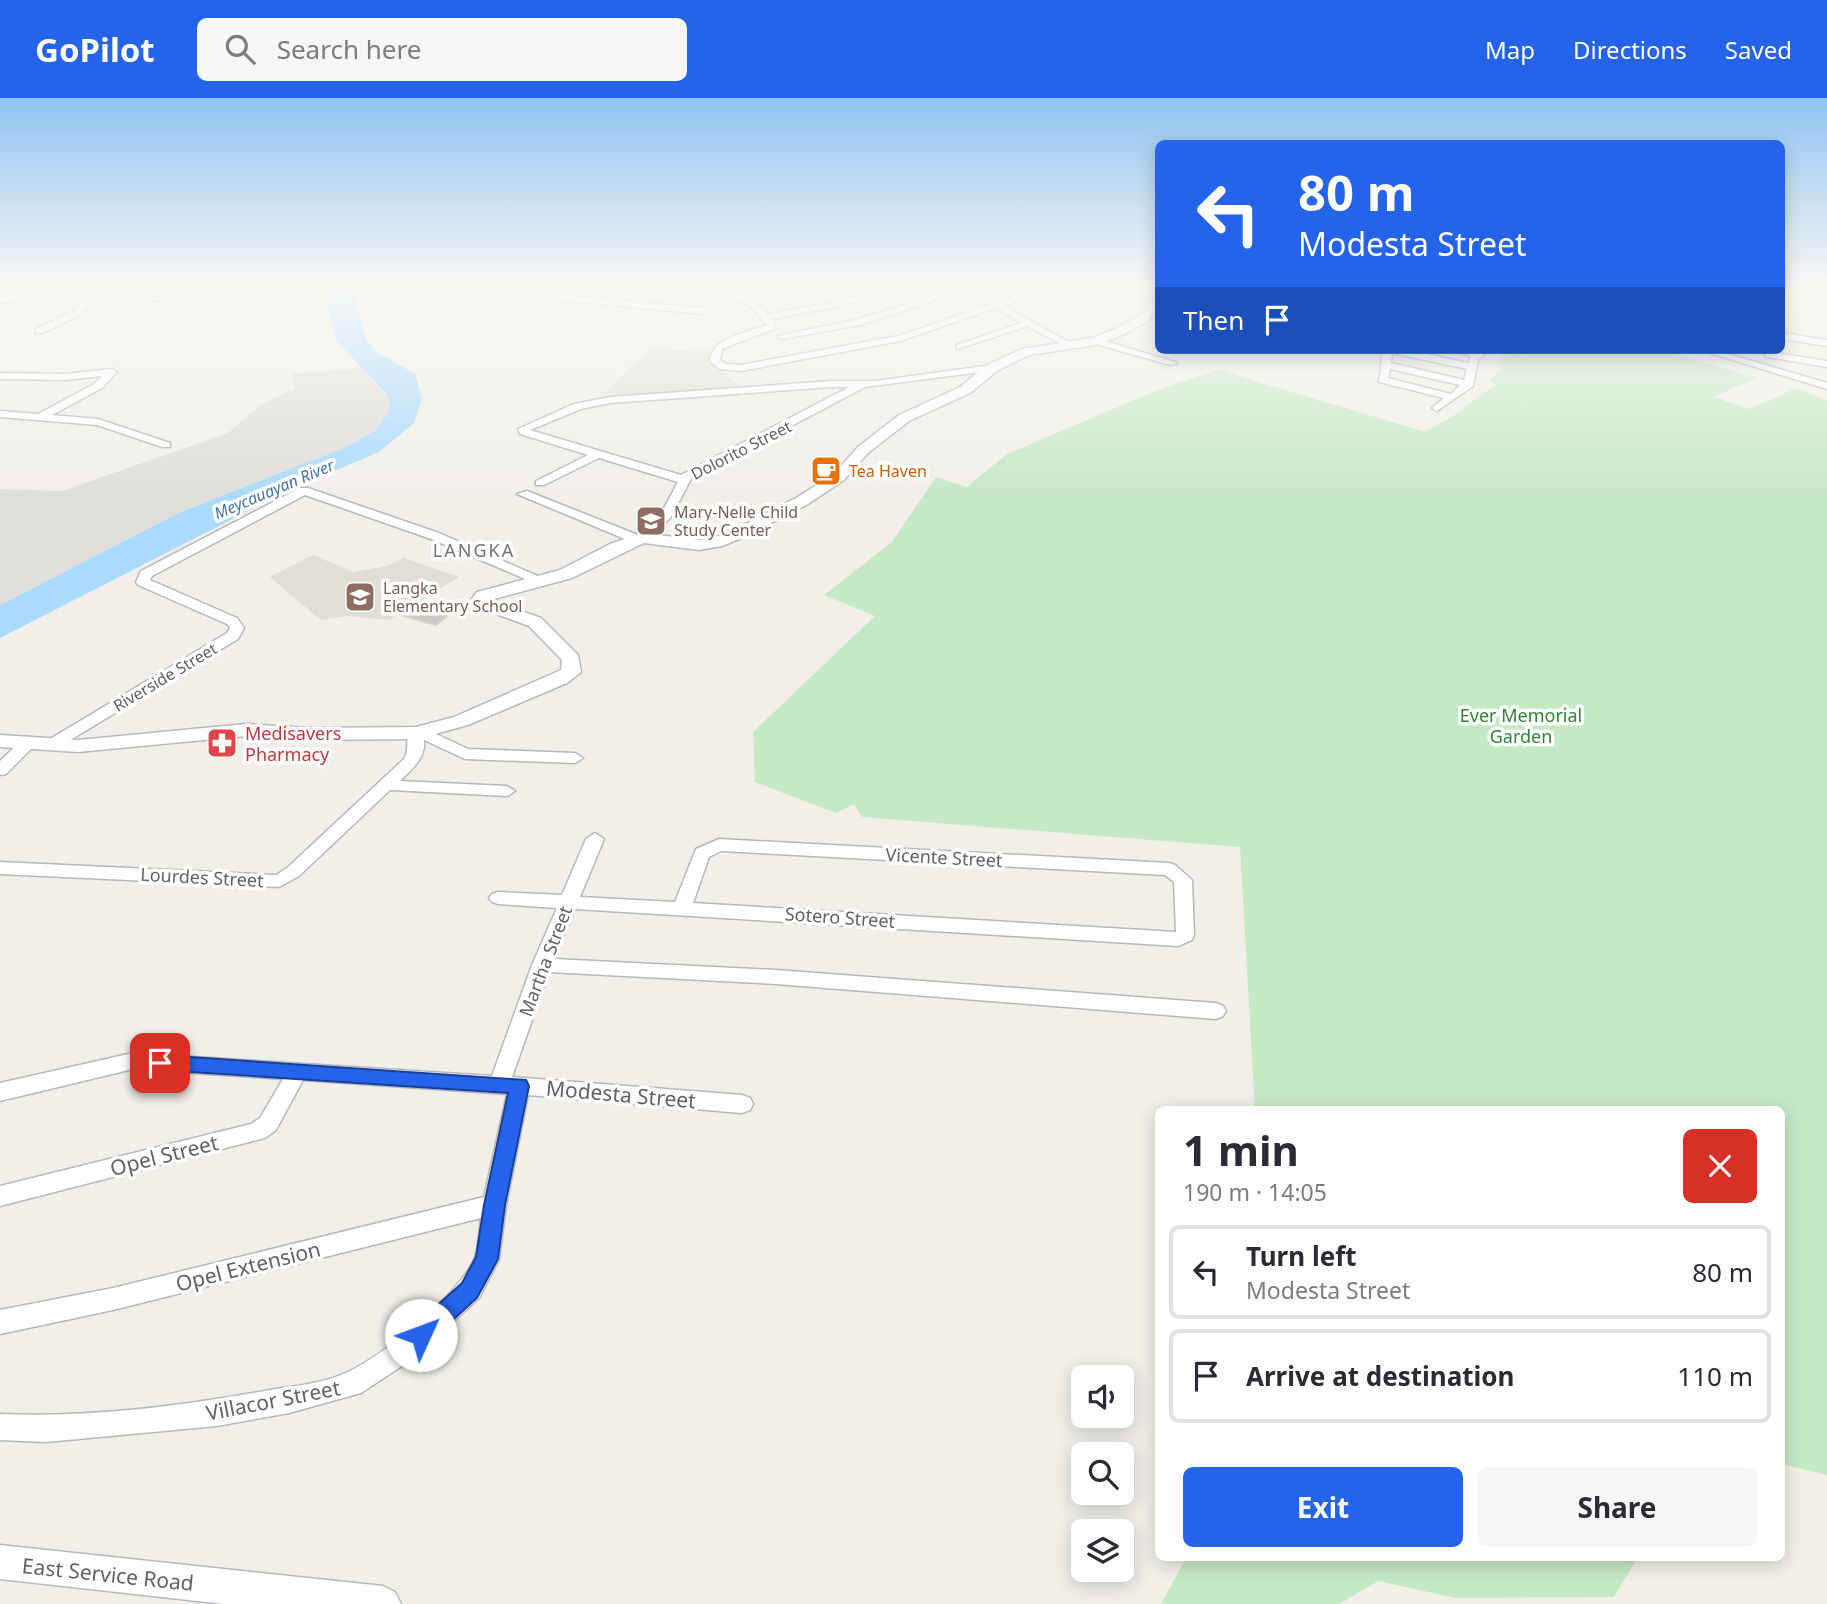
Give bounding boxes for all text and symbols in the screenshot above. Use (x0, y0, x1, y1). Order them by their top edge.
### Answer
search box (197, 18, 687, 81)
text: GoPilot (35, 27, 155, 72)
icon: search (221, 30, 259, 68)
text: Search here (277, 31, 421, 67)
text: Map (1485, 33, 1535, 66)
text: Directions (1573, 33, 1687, 66)
text: Saved (1725, 33, 1792, 66)
text: 80 m (1298, 159, 1415, 225)
icon: left (1183, 168, 1274, 259)
text: Modesta Street (1298, 222, 1527, 265)
icon: arrive (1258, 301, 1296, 339)
text: Then (1183, 302, 1244, 338)
street label: Dolorito Street (687, 415, 795, 485)
water label: Meycauayan River (211, 454, 338, 524)
cafe icon: Tea Haven (809, 454, 843, 488)
place label: Tea Haven (849, 460, 927, 482)
place label: Mary-Nelle Child Study Center (674, 501, 798, 541)
school or university icon: Mary-Nelle Child Study Center (634, 504, 668, 538)
district label: LANGKA (433, 538, 515, 562)
place label: Langka Elementary School (383, 577, 522, 617)
school or university icon: Langka Elementary School (343, 580, 377, 614)
street label: Riverside Street (109, 637, 221, 717)
park label: Ever Memorial Garden (1460, 703, 1582, 748)
place label: Medisavers Pharmacy (245, 721, 341, 766)
pharmacy icon: Medisavers Pharmacy (205, 726, 239, 760)
street label: Vicente Street (885, 842, 1004, 872)
street label: Lourdes Street (140, 862, 265, 892)
street label: Sotero Street (784, 901, 896, 933)
street label: Martha Street (513, 902, 577, 1020)
pin (130, 1033, 190, 1093)
icon: arrive (141, 1044, 179, 1082)
street label: Modesta Street (545, 1074, 697, 1115)
text: 1 min (1183, 1121, 1299, 1178)
street label: Opel Street (107, 1128, 221, 1182)
button: close (1683, 1129, 1757, 1203)
text: 190 m · 14:05 (1183, 1176, 1327, 1208)
street label: Opel Extension (173, 1234, 323, 1298)
text: Turn left (1246, 1238, 1357, 1274)
icon: left (1187, 1253, 1225, 1291)
text: 80 m (1692, 1254, 1753, 1290)
text: Modesta Street (1246, 1274, 1410, 1306)
position arrow (384, 1298, 458, 1372)
icon: arrive (1187, 1357, 1225, 1395)
text: Arrive at destination (1246, 1358, 1515, 1394)
text: 110 m (1677, 1358, 1753, 1394)
map controls (1071, 1365, 1134, 1582)
button: sound (1071, 1365, 1134, 1428)
street label: Villacor Street (203, 1373, 343, 1427)
button: search (1071, 1442, 1134, 1505)
button: Exit (1183, 1467, 1463, 1547)
button: Share (1477, 1467, 1757, 1547)
button: layers (1071, 1519, 1134, 1582)
street label: East Service Road (21, 1551, 195, 1597)

